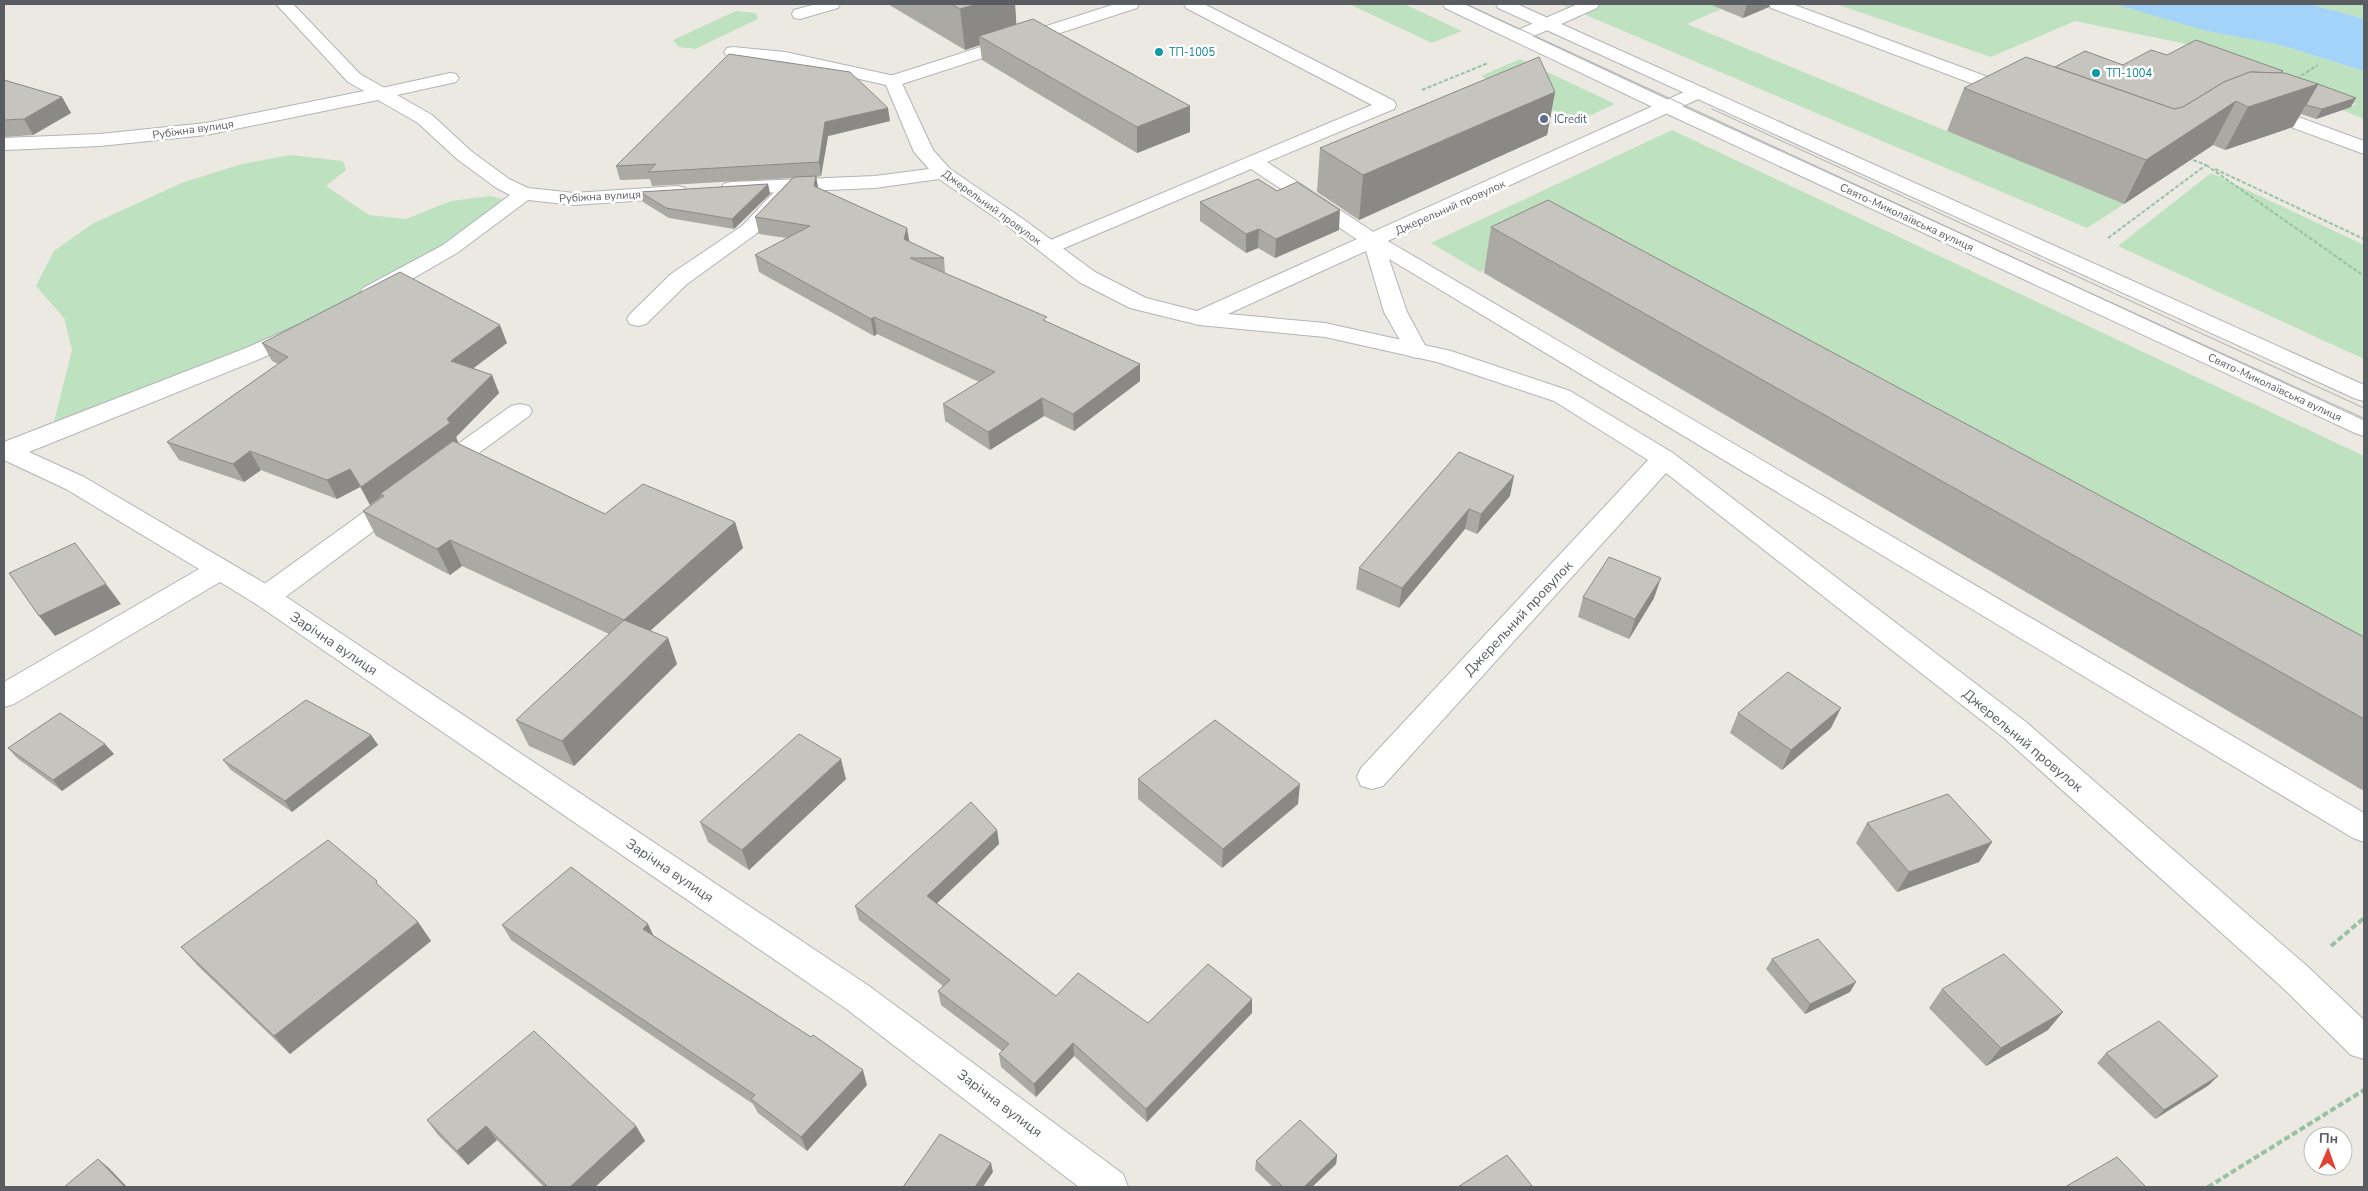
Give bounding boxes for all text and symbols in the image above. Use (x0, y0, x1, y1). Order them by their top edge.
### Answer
place label: ТП-1005 (1169, 45, 1215, 60)
marker: ТП-1005 (1153, 46, 1165, 58)
place label: ТП-1004 (2106, 66, 2152, 81)
marker: ТП-1004 (2090, 67, 2102, 79)
place label: ICredit (1554, 112, 1587, 127)
marker: ICredit (1538, 113, 1550, 125)
street label: Рубіжна вулиця (151, 116, 235, 143)
street label: Джерельний провулок (939, 166, 1044, 249)
street label: Джерельний провулок (1393, 176, 1508, 238)
street label: Свято-Миколаївська вулиця (1837, 180, 1976, 255)
street label: Рубіжна вулиця (559, 187, 642, 206)
street label: Свято-Миколаївська вулиця (2205, 350, 2344, 425)
street label: Джерельний провулок (1460, 556, 1577, 680)
street label: Зарічна вулиця (286, 607, 381, 680)
street label: Джерельний провулок (1959, 684, 2087, 797)
street label: Зарічна вулиця (622, 834, 717, 907)
street label: Зарічна вулиця (953, 1065, 1046, 1142)
north arrow (2303, 1126, 2353, 1176)
text: Пн (2318, 1129, 2338, 1148)

